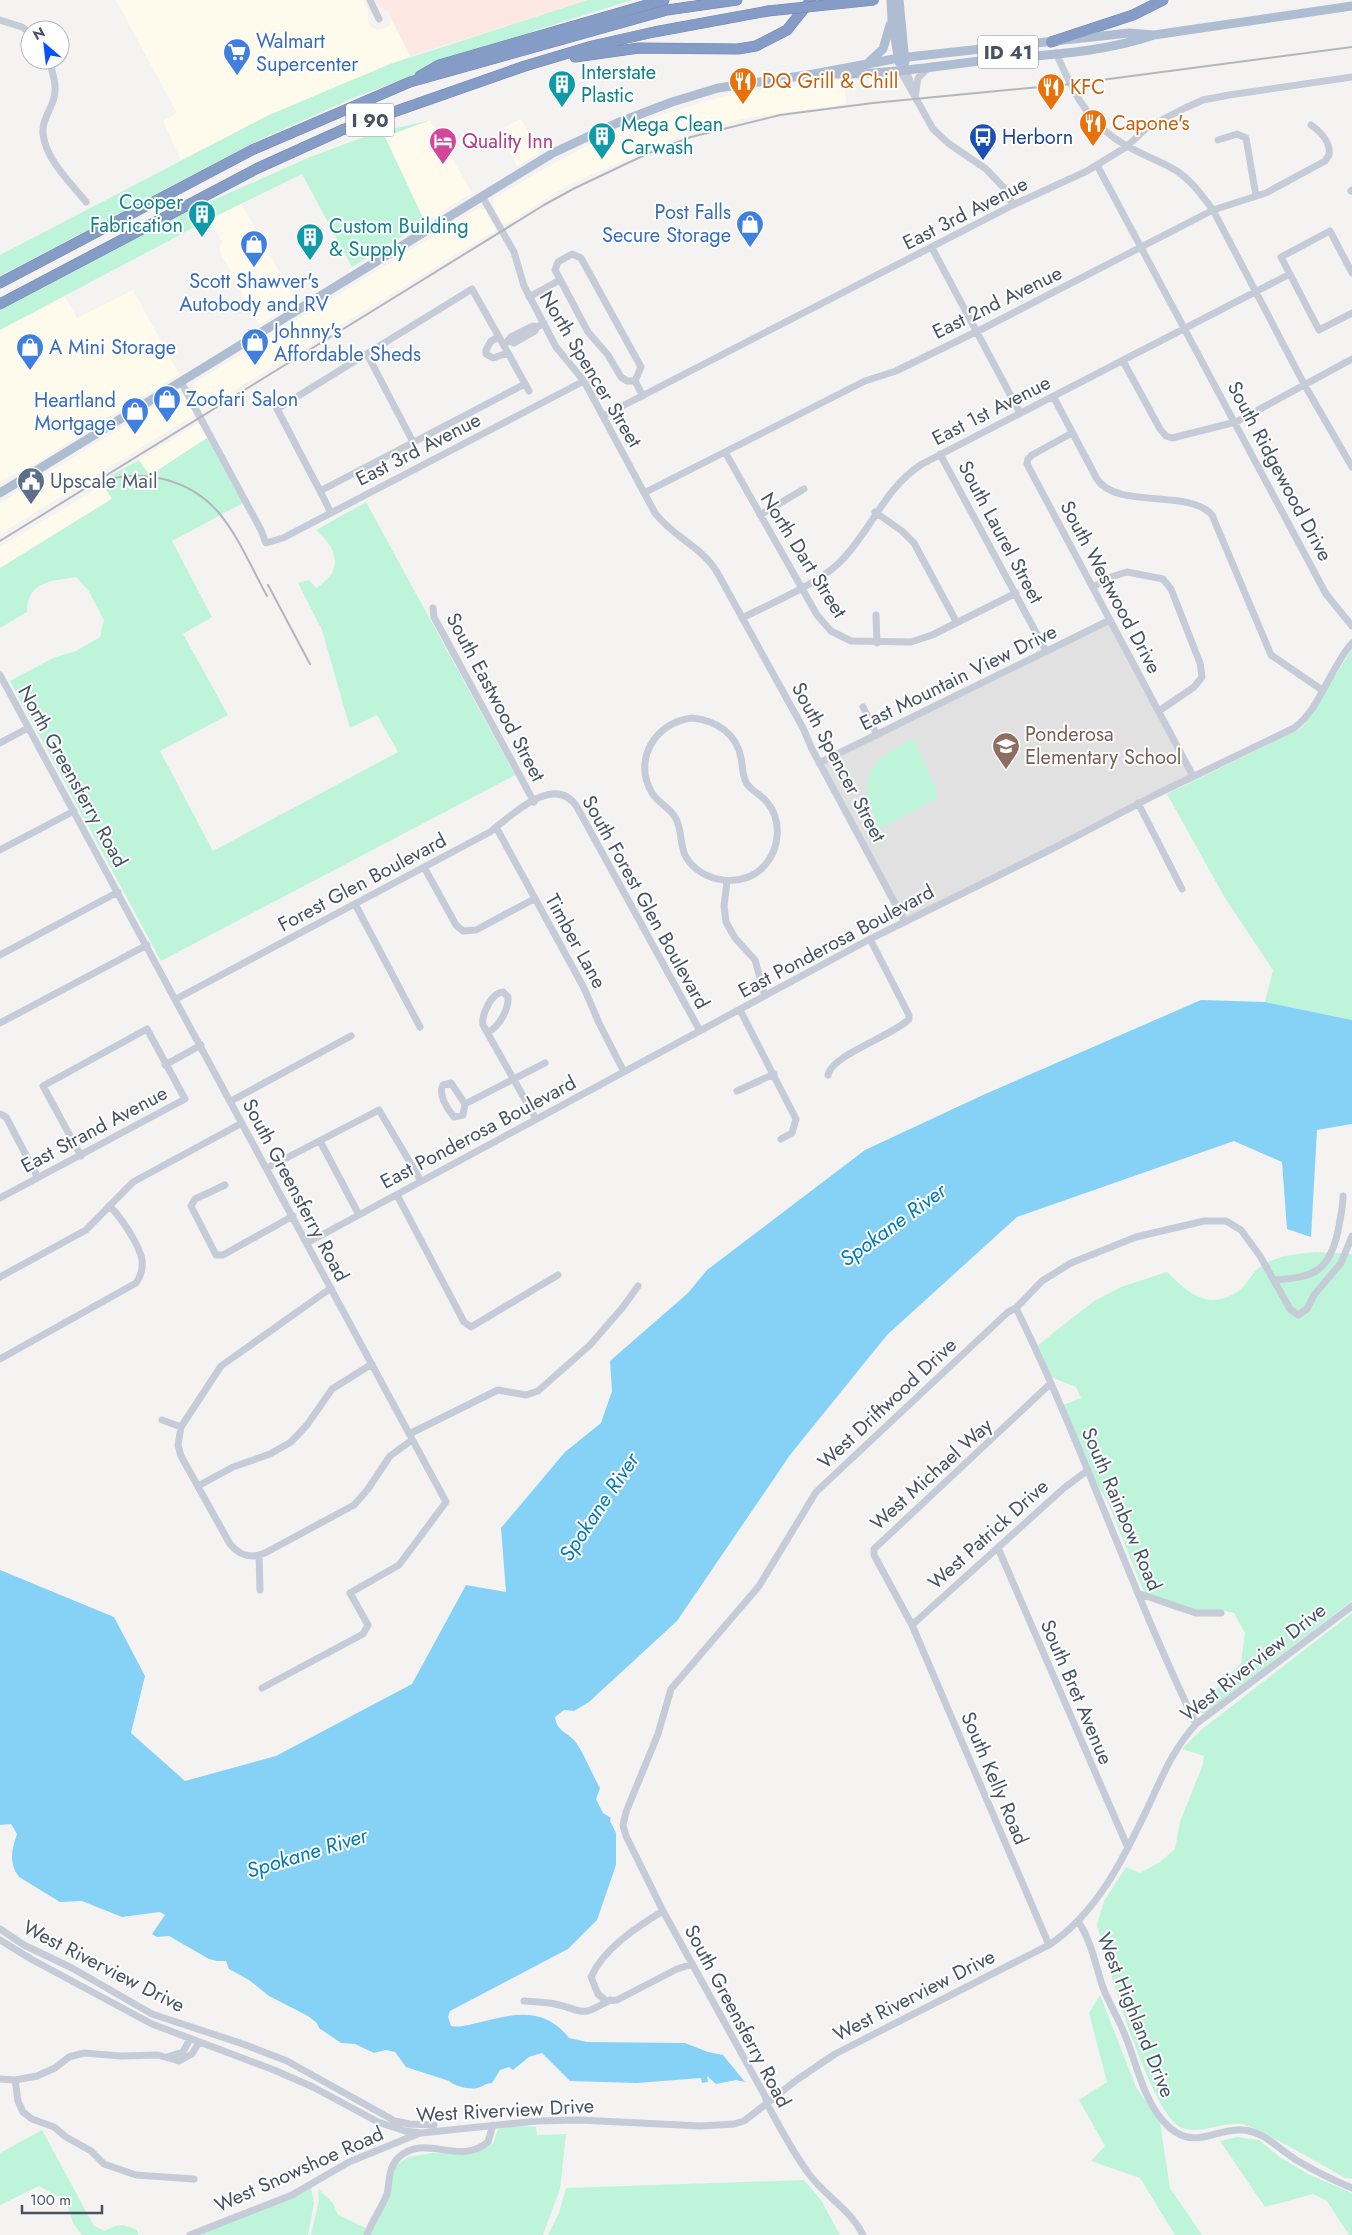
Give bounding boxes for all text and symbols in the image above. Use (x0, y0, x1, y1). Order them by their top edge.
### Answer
north arrow (20, 20, 70, 70)
text: N (29, 22, 49, 45)
place label: Walmart Supercenter (256, 27, 358, 79)
road number: ID 41 (978, 36, 1038, 68)
supermarket icon: Walmart Supercenter (222, 37, 252, 76)
place label: Interstate Plastic (581, 58, 656, 110)
restaurant icon: DQ Grill & Chill (728, 66, 758, 105)
place label: DQ Grill & Chill (762, 67, 898, 96)
building icon: Interstate Plastic (547, 69, 577, 108)
restaurant icon: KFC (1036, 72, 1066, 111)
place label: KFC (1070, 73, 1105, 102)
road number: I 90 (346, 104, 394, 136)
restaurant icon: Capone's (1078, 108, 1108, 147)
place label: Capone's (1112, 109, 1190, 138)
place label: Mega Clean Carwash (621, 110, 723, 162)
building icon: Mega Clean Carwash (587, 121, 617, 160)
bus stop icon: Herborn (968, 122, 998, 161)
place label: Herborn (1002, 123, 1073, 152)
hotel icon: Quality Inn (428, 126, 458, 165)
place label: Quality Inn (462, 127, 553, 156)
street label: East 3rd Avenue (898, 169, 1033, 257)
place label: Cooper Fabrication (90, 188, 183, 240)
place label: Post Falls Secure Storage (602, 198, 731, 250)
building icon: Cooper Fabrication (187, 199, 217, 238)
shop icon: Post Falls Secure Storage (735, 209, 765, 248)
place label: Custom Building & Supply (329, 212, 469, 264)
building icon: Custom Building & Supply (295, 222, 325, 261)
shop icon: Scott Shawver's Autobody and RV (239, 229, 269, 268)
street label: East 2nd Avenue (927, 258, 1067, 346)
place label: Scott Shawver's Autobody and RV (179, 267, 330, 319)
street label: North Spencer Street (532, 285, 649, 453)
place label: Johnny's Affordable Sheds (271, 317, 421, 369)
shop icon: Johnny's Affordable Sheds (240, 327, 270, 366)
shop icon: A Mini Storage (15, 332, 45, 371)
place label: A Mini Storage (49, 333, 176, 362)
street label: East 1st Avenue (927, 368, 1056, 453)
street label: South Ridgewood Drive (1220, 376, 1339, 566)
shop icon: Zoofari Salon (152, 384, 182, 423)
place label: Zoofari Salon (186, 385, 298, 414)
place label: Heartland Mortgage (34, 386, 116, 438)
shop icon: Heartland Mortgage (120, 396, 150, 435)
street label: East 3rd Avenue (351, 405, 486, 493)
street label: South Laurel Street (951, 456, 1051, 609)
public building icon: Upscale Mail (16, 466, 46, 505)
place label: Upscale Mail (50, 467, 158, 496)
street label: North Dart Street (753, 487, 854, 624)
street label: South Westwood Drive (1053, 496, 1168, 679)
street label: South Eastwood Street (439, 608, 552, 787)
street label: East Mountain View Drive (855, 617, 1062, 738)
street label: South Spencer Street (784, 677, 893, 847)
street label: North Greensferry Road (10, 680, 135, 873)
place label: Ponderosa Elementary School (1025, 720, 1181, 772)
school or university icon: Ponderosa Elementary School (991, 731, 1021, 770)
street label: South Forest Glen Boulevard (575, 790, 717, 1014)
street label: Forest Glen Boulevard (273, 826, 452, 939)
street label: East Ponderosa Boulevard (733, 877, 939, 1005)
street label: Timber Lane (538, 889, 613, 994)
street label: East Ponderosa Boulevard (375, 1068, 581, 1196)
street label: East Strand Avenue (16, 1079, 173, 1180)
street label: South Greensferry Road (235, 1094, 356, 1287)
water label: Spokane River (834, 1176, 953, 1274)
street label: West Driftwood Drive (811, 1331, 963, 1476)
street label: West Michael Way (864, 1411, 999, 1537)
street label: South Rainbow Road (1074, 1423, 1169, 1595)
water label: Spokane River (552, 1446, 647, 1567)
street label: West Patrick Drive (922, 1472, 1055, 1596)
street label: West Riverview Drive (1174, 1596, 1332, 1729)
street label: South Bret Avenue (1033, 1615, 1120, 1769)
street label: South Kelly Road (953, 1707, 1036, 1849)
water label: Spokane River (243, 1820, 372, 1886)
street label: West Riverview Drive (18, 1913, 190, 2020)
street label: South Greensferry Road (677, 1920, 798, 2113)
street label: West Highland Drive (1089, 1928, 1182, 2102)
street label: West Riverview Drive (828, 1942, 1000, 2049)
street label: West Riverview Drive (415, 2091, 595, 2130)
street label: West Snowshoe Road (210, 2119, 388, 2220)
scale bar (22, 2182, 102, 2214)
text: 100 m (30, 2189, 71, 2211)

